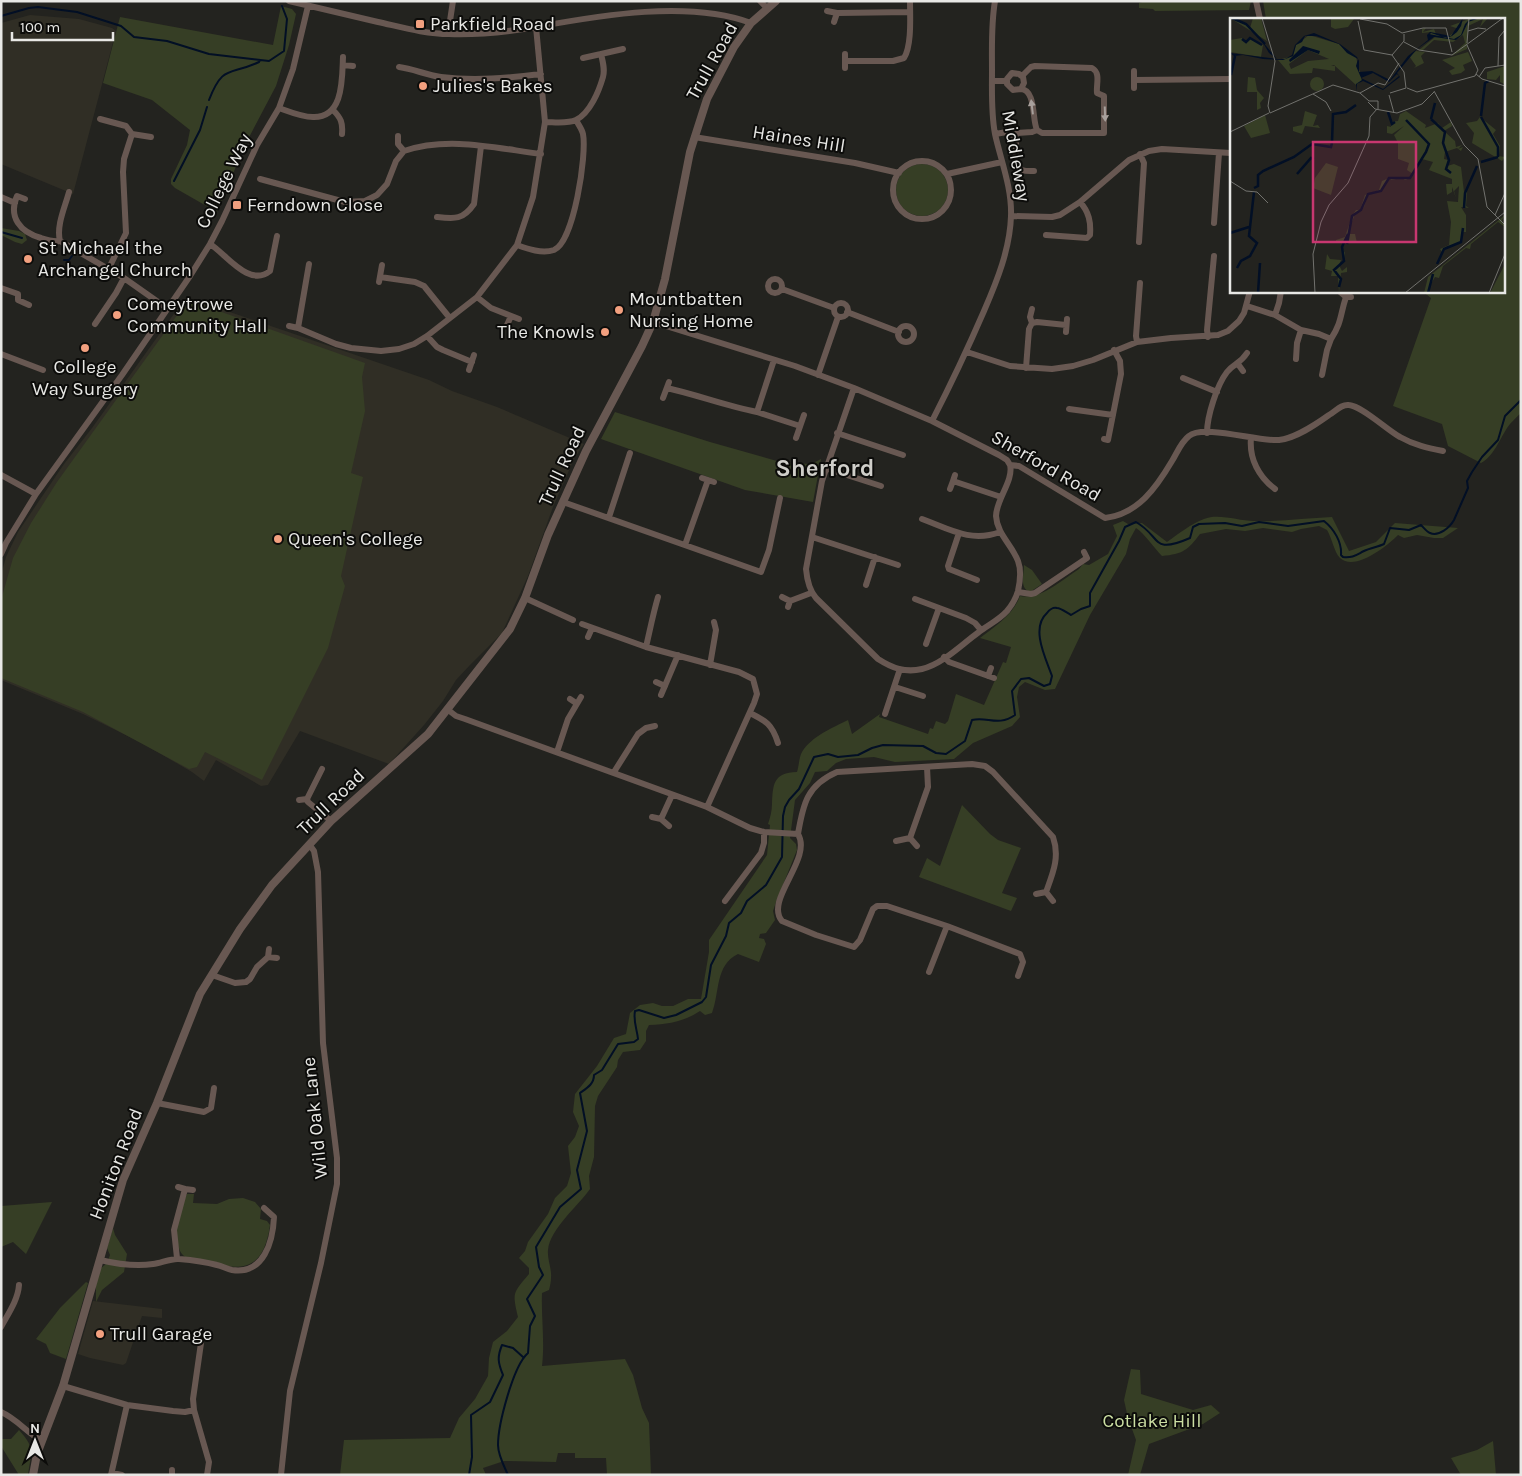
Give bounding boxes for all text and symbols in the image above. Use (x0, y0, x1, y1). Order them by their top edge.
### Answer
scale bar (12, 10, 114, 42)
place label: Parkfield Road (430, 13, 555, 35)
text: 100 m (20, 18, 60, 36)
marker: Parkfield Road (414, 18, 426, 30)
street label: Trull Road (682, 18, 742, 104)
inset map (1230, 18, 1504, 292)
place label: Julies's Bakes (433, 75, 553, 97)
marker: Julies's Bakes (417, 80, 429, 92)
one-way arrow (1028, 99, 1036, 115)
one-way arrow (1101, 106, 1109, 122)
street label: Middleway (997, 109, 1035, 204)
street label: Haines Hill (751, 121, 847, 157)
street label: College Way (192, 130, 257, 232)
place label: Ferndown Close (247, 194, 383, 216)
marker: Ferndown Close (231, 199, 243, 211)
place label: St Michael the Archangel Church (38, 237, 192, 281)
marker: St Michael the Archangel Church (22, 253, 34, 265)
place label: Mountbatten Nursing Home (629, 288, 753, 332)
place label: Comeytrowe Community Hall (127, 293, 268, 337)
marker: Mountbatten Nursing Home (613, 304, 625, 316)
marker: Comeytrowe Community Hall (111, 309, 123, 321)
place label: The Knowls (497, 321, 595, 343)
marker: The Knowls (599, 326, 611, 338)
marker: College Way Surgery (79, 342, 91, 354)
place label: College Way Surgery (32, 356, 138, 400)
street label: Trull Road (534, 423, 590, 509)
street label: Sherford Road (987, 426, 1105, 506)
district label: Sherford (776, 454, 874, 482)
place label: Queen's College (288, 528, 423, 550)
marker: Queen's College (272, 533, 284, 545)
street label: Trull Road (293, 764, 369, 840)
street label: Wild Oak Lane (298, 1056, 332, 1180)
street label: Honiton Road (85, 1105, 147, 1223)
place label: Trull Garage (110, 1323, 212, 1345)
marker: Trull Garage (94, 1328, 106, 1340)
park label: Cotlake Hill (1103, 1410, 1201, 1432)
north arrow (10, 1416, 60, 1466)
text: N (30, 1420, 40, 1437)

